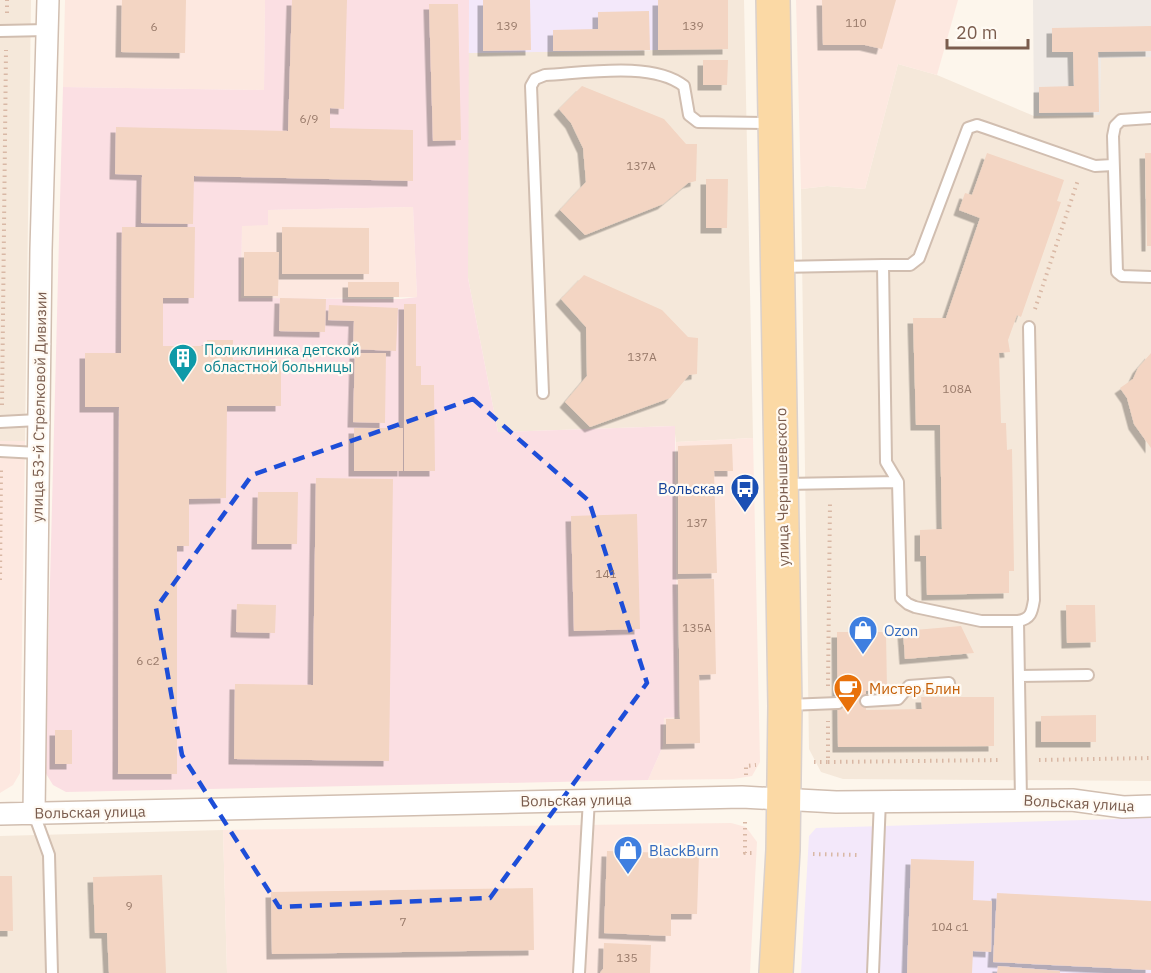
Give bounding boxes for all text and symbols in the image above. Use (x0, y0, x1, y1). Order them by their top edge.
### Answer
scale bar (947, 12, 1028, 50)
house number: 110 (845, 15, 867, 30)
house number: 139 (496, 18, 518, 33)
house number: 139 (682, 18, 704, 33)
house number: 6 (150, 19, 158, 34)
text: 20 m (956, 21, 998, 44)
house number: 6/9 (300, 111, 319, 126)
house number: 137А (626, 158, 656, 173)
street label: улица 53-й Стрелковой Дивизии (27, 291, 51, 523)
place label: Поликлиника детской областной больницы (204, 340, 360, 376)
building icon: Поликлиника детской областной больницы (167, 342, 199, 384)
house number: 137А (627, 349, 657, 364)
house number: 108А (942, 381, 972, 396)
street label: улица Чернышевского (771, 408, 793, 566)
bus stop icon: Вольская (729, 472, 761, 514)
place label: Вольская (658, 479, 724, 498)
house number: 137 (686, 515, 708, 530)
house number: 141 (595, 566, 617, 581)
shop icon: Ozon (847, 614, 879, 656)
house number: 135А (682, 620, 712, 635)
place label: Ozon (884, 621, 918, 640)
house number: 6 с2 (136, 653, 160, 668)
cafe icon: Мистер Блин (832, 672, 864, 714)
place label: Мистер Блин (869, 679, 961, 698)
street label: Вольская улица (520, 790, 632, 810)
street label: Вольская улица (1023, 791, 1135, 815)
street label: Вольская улица (34, 802, 146, 822)
shop icon: BlackBurn (612, 834, 644, 876)
place label: BlackBurn (649, 841, 719, 860)
house number: 9 (125, 898, 133, 913)
house number: 7 (399, 914, 407, 929)
house number: 104 с1 (931, 919, 969, 934)
house number: 135 (616, 950, 638, 965)

